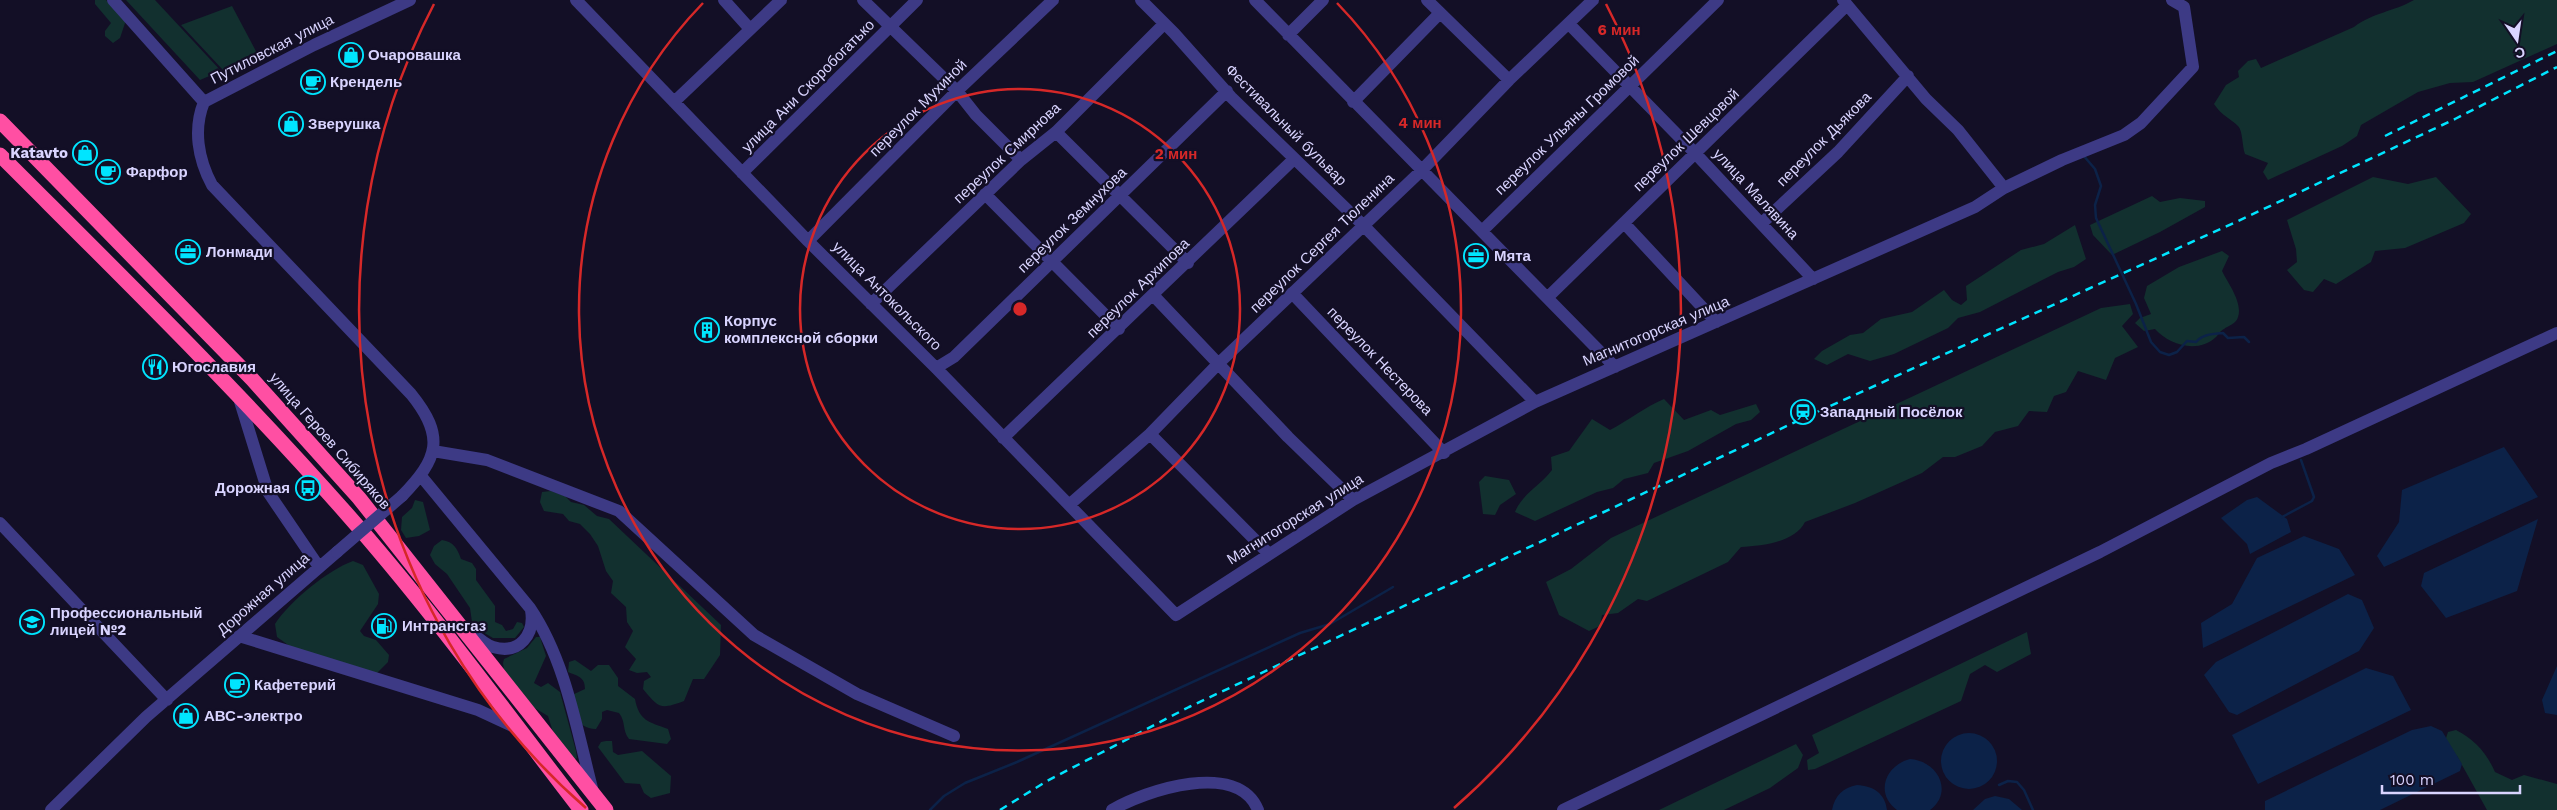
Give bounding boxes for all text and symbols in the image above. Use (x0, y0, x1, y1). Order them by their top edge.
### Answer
street label: Путиловская улица (207, 10, 337, 88)
north arrow (2492, 15, 2542, 65)
street label: улица Ани Скоробогатько (738, 16, 878, 156)
text: 6 мин (1598, 21, 1640, 39)
shop icon: Очаровашка (338, 42, 364, 68)
text: С (2513, 44, 2527, 62)
place label: Очаровашка (368, 46, 461, 64)
street label: переулок Ульяны Громовой (1491, 51, 1643, 199)
street label: переулок Мухиной (866, 56, 970, 160)
street label: Фестивальный бульвар (1222, 61, 1350, 189)
cafe icon: Крендель (300, 69, 326, 95)
place label: Крендель (330, 73, 402, 91)
street label: переулок Шевцовой (1629, 85, 1743, 195)
street label: переулок Дьякова (1773, 87, 1876, 190)
street label: переулок Смирнова (950, 98, 1065, 207)
shop icon: Зверушка (278, 111, 304, 137)
text: 4 мин (1398, 114, 1442, 132)
place label: Зверушка (308, 115, 381, 133)
shop icon: Katavto (72, 140, 98, 166)
place label: Katavto (10, 144, 68, 162)
text: 2 мин (1155, 145, 1197, 163)
street label: улица Малявина (1709, 145, 1803, 243)
cafe icon: Фарфор (95, 159, 121, 185)
place label: Фарфор (126, 163, 188, 181)
street label: переулок Земнухова (1014, 163, 1131, 277)
street label: переулок Сергея Тюленина (1246, 169, 1398, 317)
street label: переулок Архипова (1083, 234, 1194, 342)
street label: улица Антокольского (829, 238, 945, 354)
office icon: Лонмади (175, 239, 201, 265)
place label: Лонмади (206, 243, 273, 261)
office icon: Мята (1463, 243, 1489, 269)
place label: Мята (1494, 247, 1532, 265)
street label: Магнитогорская улица (1580, 292, 1732, 370)
centre of rings (1011, 300, 1029, 318)
street label: переулок Нестерова (1324, 303, 1437, 419)
place label: Корпус комплексной сборки (724, 312, 878, 347)
building icon: Корпус комплексной сборки (694, 317, 720, 343)
restaurant icon: Югославия (142, 354, 168, 380)
place label: Югославия (172, 358, 256, 376)
street label: улица Героев Сибиряков (266, 369, 394, 513)
station icon: Западный Посёлок (1790, 399, 1816, 425)
place label: Западный Посёлок (1820, 403, 1963, 421)
street label: Магнитогорская улица (1224, 469, 1367, 568)
bus stop icon: Дорожная (295, 475, 321, 501)
place label: Дорожная (215, 479, 290, 497)
street label: Дорожная улица (213, 549, 313, 639)
place label: Профессиональный лицей №2 (50, 604, 203, 639)
school or university icon: Профессиональный лицей №2 (19, 609, 45, 635)
fuel station icon: Интрансгаз (371, 613, 397, 639)
place label: Интрансгаз (402, 617, 486, 635)
cafe icon: Кафетерий (224, 672, 250, 698)
place label: Кафетерий (254, 676, 336, 694)
shop icon: АВС-электро (173, 703, 199, 729)
place label: АВС-электро (204, 707, 303, 725)
scale bar (2382, 762, 2520, 794)
text: 100 m (2390, 771, 2434, 789)

